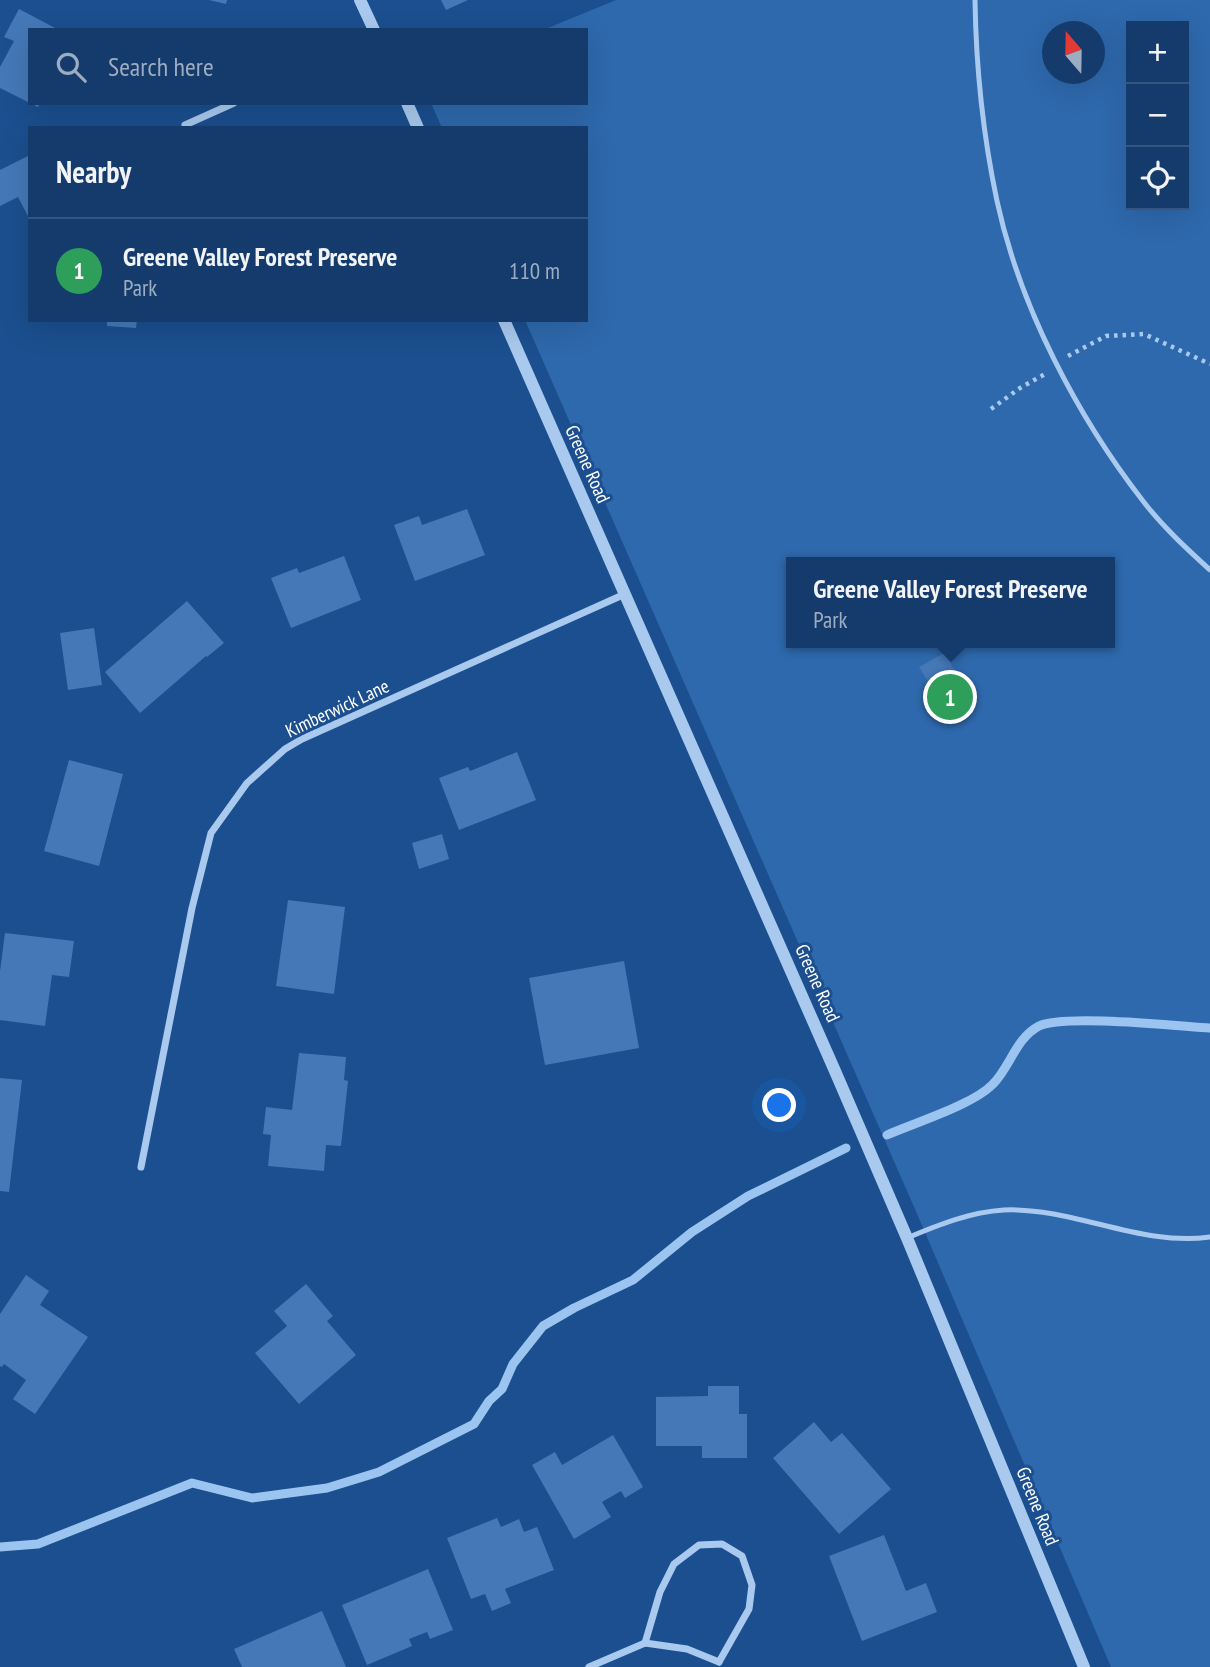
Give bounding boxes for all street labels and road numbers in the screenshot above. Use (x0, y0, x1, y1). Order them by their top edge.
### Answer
street label: Greene Road (560, 421, 616, 507)
street label: Kimberwick Lane (281, 673, 393, 742)
street label: Greene Road (790, 940, 846, 1026)
street label: Greene Road (1011, 1463, 1065, 1549)

